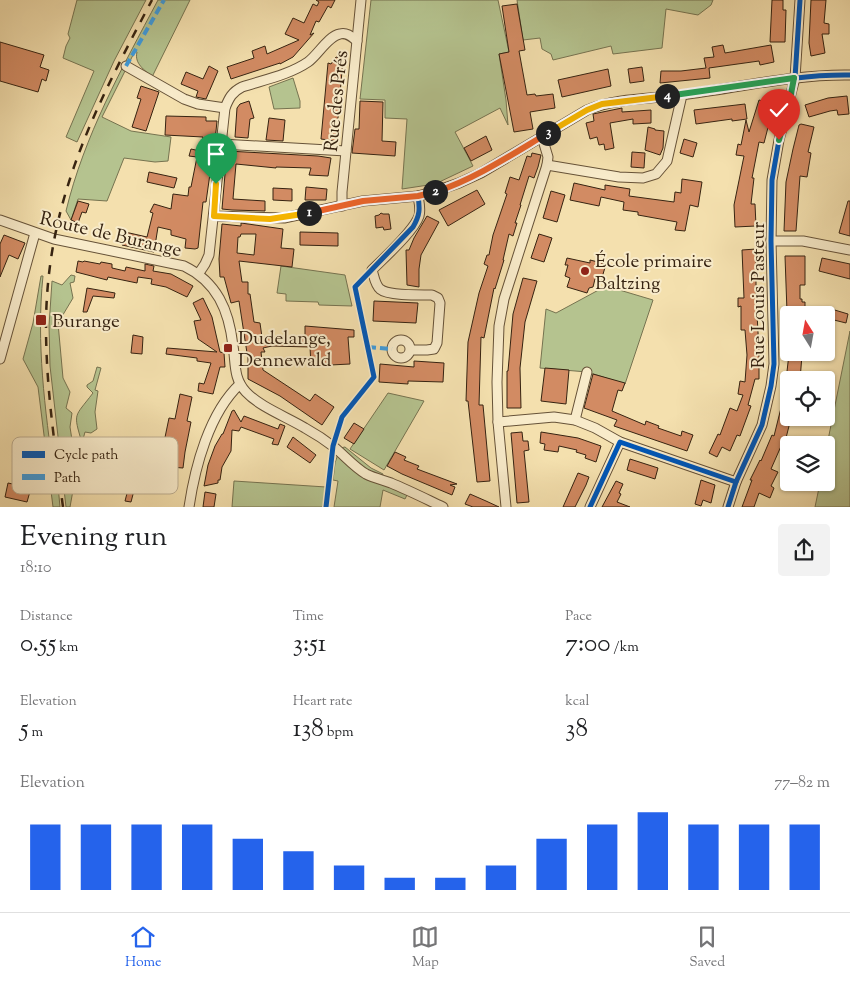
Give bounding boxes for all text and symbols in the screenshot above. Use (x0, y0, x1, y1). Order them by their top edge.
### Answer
street label: Rue des Prés (319, 49, 356, 153)
pin: 4 (654, 84, 680, 108)
text: 4 (664, 86, 671, 106)
pin (758, 89, 800, 140)
icon: check (765, 96, 793, 124)
pin: 3 (536, 120, 560, 146)
text: 3 (546, 123, 551, 143)
pin (195, 133, 237, 184)
icon: arrive (202, 140, 230, 168)
pin: 2 (422, 180, 448, 204)
text: 2 (432, 182, 439, 202)
pin: 1 (296, 200, 322, 226)
text: 1 (307, 203, 312, 223)
street label: Route de Burange (37, 206, 184, 265)
street label: Rue Louis Pasteur (746, 222, 773, 368)
place label: École primaire Baltzing (595, 249, 712, 298)
marker: École primaire Baltzing (579, 265, 591, 277)
north arrow (780, 306, 835, 361)
map controls (780, 306, 835, 491)
place label: Burange (52, 309, 120, 336)
marker: Burange (34, 313, 48, 327)
place label: Dudelange, Dennewald (238, 326, 332, 375)
marker: Dudelange, Dennewald (222, 342, 234, 354)
button: locate (780, 371, 835, 426)
button: layers (780, 436, 835, 491)
legend (12, 437, 178, 494)
text: Cycle path (54, 446, 118, 466)
text: Path (54, 469, 81, 489)
text: Evening run (20, 518, 167, 558)
button: share (778, 524, 830, 576)
text: 18:10 (20, 557, 51, 580)
text: Distance (20, 607, 73, 627)
text: Time (293, 607, 324, 627)
text: Pace (565, 607, 592, 627)
text: 0.55 (20, 627, 56, 663)
text: 3:51 (293, 627, 326, 663)
text: 7:00 (565, 627, 611, 663)
text: km (56, 638, 78, 658)
text: /km (611, 638, 639, 658)
text: Elevation (20, 692, 77, 712)
text: Heart rate (293, 692, 352, 712)
text: kcal (565, 692, 589, 712)
text: 5 (20, 712, 29, 748)
text: 138 (293, 712, 324, 748)
text: 38 (565, 712, 588, 748)
text: m (29, 723, 43, 743)
text: bpm (324, 723, 354, 743)
text: Elevation (20, 772, 85, 795)
text: 77–82 m (774, 772, 830, 795)
tab: Home (125, 923, 162, 973)
tab: Map (411, 923, 439, 973)
tab: Saved (689, 923, 725, 973)

